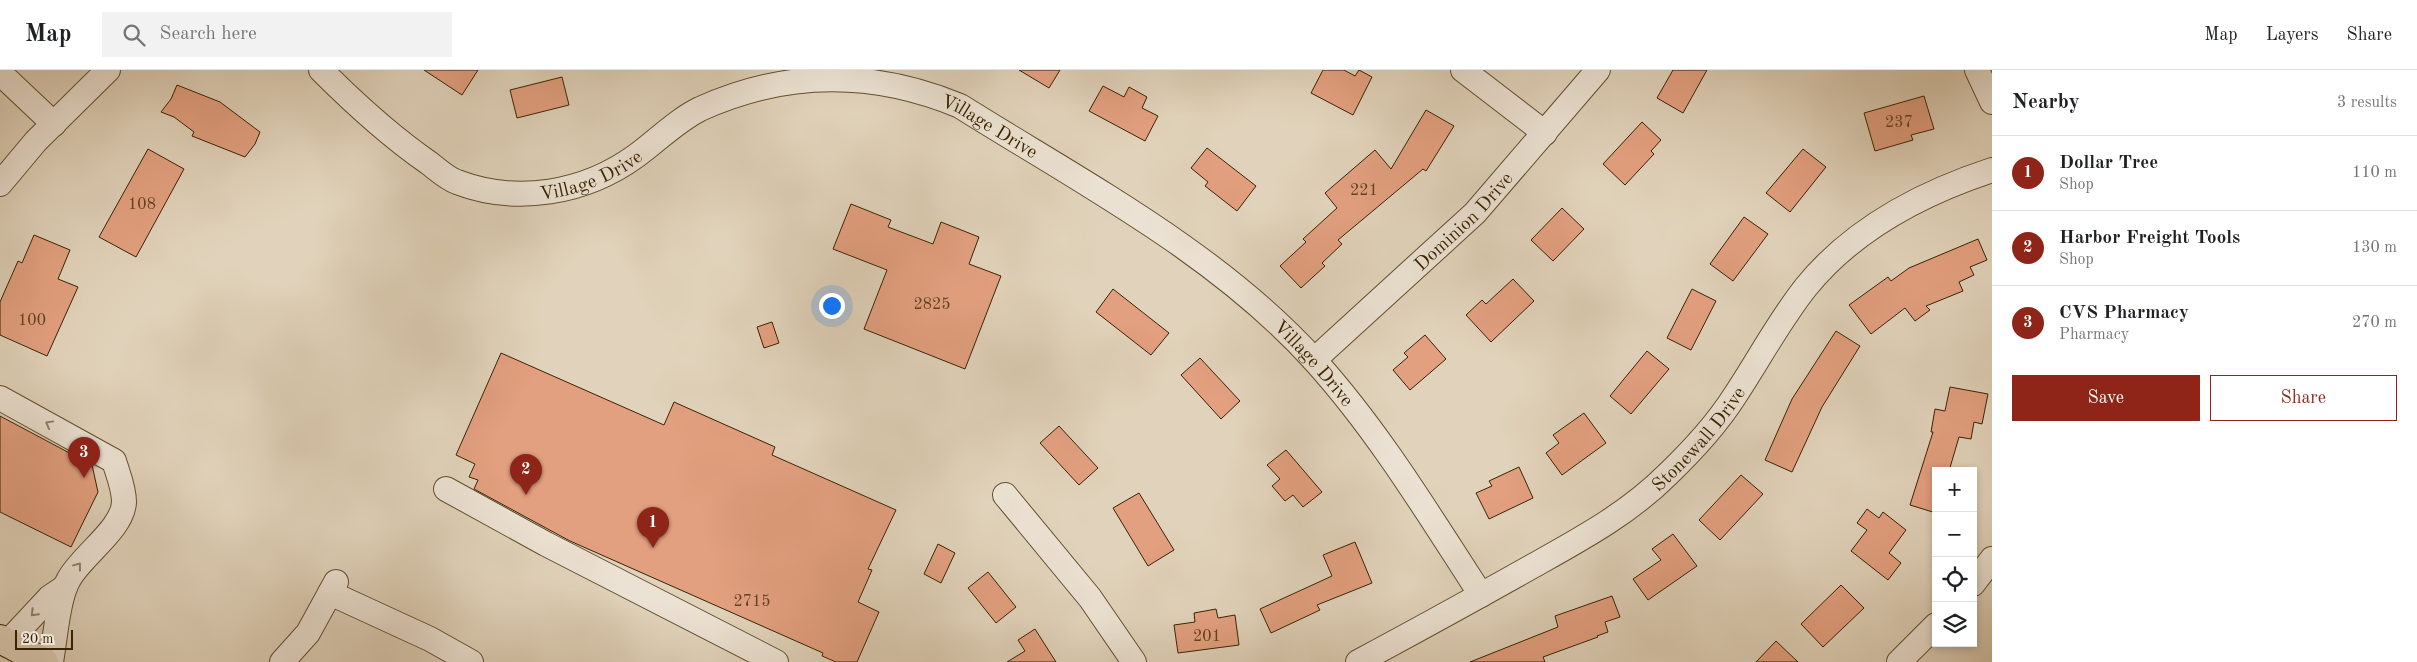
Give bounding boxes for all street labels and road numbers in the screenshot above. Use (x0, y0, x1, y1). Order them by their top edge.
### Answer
street label: Village Drive (938, 93, 1040, 163)
street label: Village Drive (539, 148, 647, 205)
street label: Dominion Drive (1412, 170, 1518, 275)
street label: Village Drive (1269, 318, 1356, 411)
street label: Stonewall Drive (1649, 384, 1750, 496)

